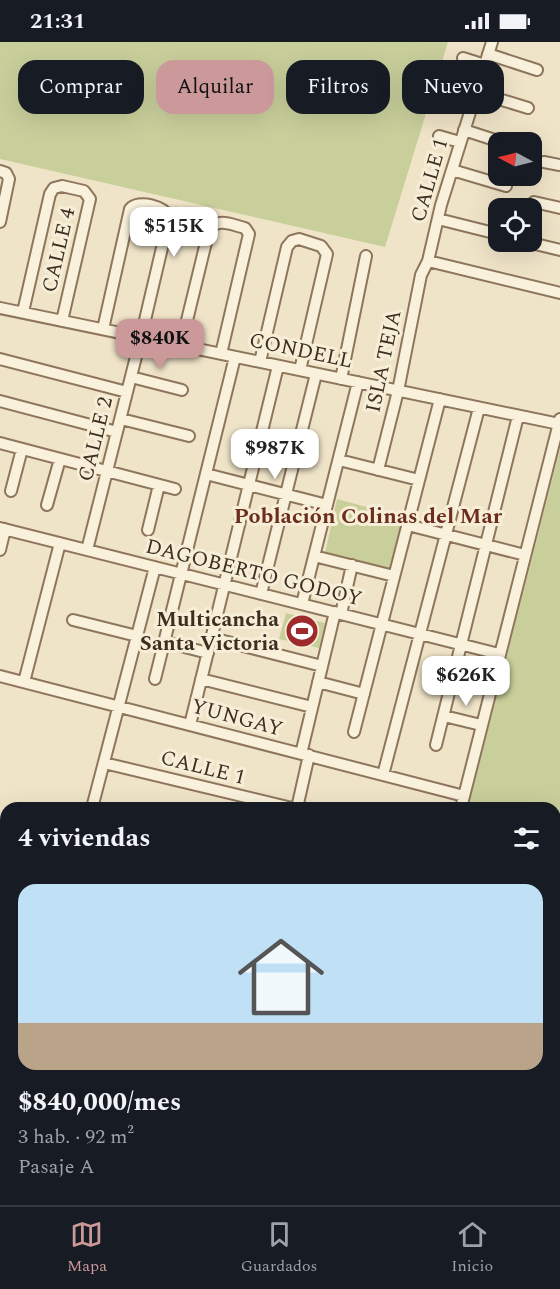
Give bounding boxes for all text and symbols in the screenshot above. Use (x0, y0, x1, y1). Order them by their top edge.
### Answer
text: 21:31 (30, 5, 85, 38)
chip: Comprar (18, 60, 144, 114)
chip: Alquilar (156, 60, 274, 114)
chip: Filtros (286, 60, 390, 114)
chip: Nuevo (402, 60, 504, 114)
north arrow (488, 132, 542, 186)
map controls (488, 132, 542, 252)
street label: CALLE 1 (403, 134, 457, 226)
button: locate (488, 198, 542, 252)
street label: CALLE 4 (34, 204, 84, 296)
pin: $515K (132, 207, 216, 258)
text: $515K (144, 211, 204, 241)
street label: ISLA TEJA (358, 307, 411, 415)
pin: $840K (118, 319, 202, 370)
text: $840K (130, 323, 190, 353)
street label: CONDELL (246, 324, 356, 378)
street label: CALLE 2 (70, 394, 122, 485)
pin: $987K (233, 429, 317, 480)
text: $987K (245, 433, 305, 463)
district label: Población Colinas del Mar (234, 500, 503, 533)
street label: DAGOBERTO GODOY (142, 531, 365, 615)
place label: Multicancha Santa Victoria (140, 604, 279, 660)
sports icon: Multicancha Santa Victoria (284, 613, 320, 649)
pin: $626K (424, 656, 508, 707)
text: $626K (436, 660, 496, 690)
street label: YUNGAY (187, 690, 286, 746)
street label: CALLE 1 (157, 742, 248, 794)
text: 4 viviendas (18, 818, 151, 858)
icon: filters (510, 822, 543, 855)
icon: home (227, 923, 335, 1031)
text: $840,000/mes (18, 1082, 181, 1122)
text: 3 hab. · 92 m² (18, 1122, 134, 1152)
text: Pasaje A (18, 1152, 95, 1182)
tab: Mapa (67, 1218, 107, 1278)
tab: Guardados (241, 1218, 318, 1278)
tab: Inicio (451, 1218, 493, 1278)

